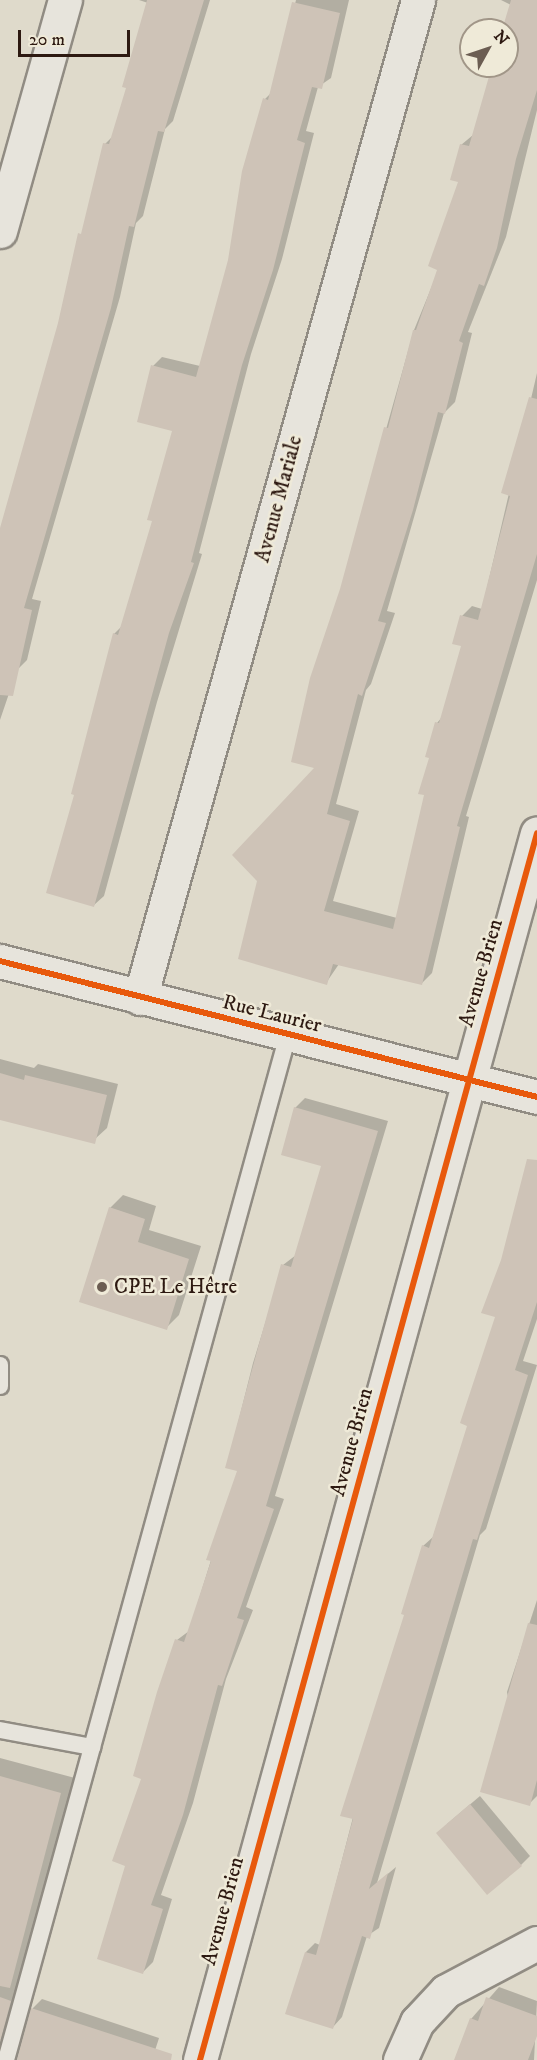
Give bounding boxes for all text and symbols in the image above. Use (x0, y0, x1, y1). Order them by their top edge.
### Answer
scale bar (21, 18, 134, 56)
north arrow (459, 18, 519, 78)
text: N (489, 26, 513, 49)
text: 20 m (29, 29, 65, 51)
street label: Avenue Mariale (250, 433, 308, 565)
street label: Avenue Brien (454, 916, 508, 1030)
street label: Rue Laurier (220, 990, 324, 1038)
place label: CPE Le Hêtre (114, 1274, 237, 1300)
marker: CPE Le Hêtre (95, 1280, 109, 1294)
street label: Avenue Brien (325, 1385, 379, 1499)
street label: Avenue Brien (196, 1854, 250, 1968)

